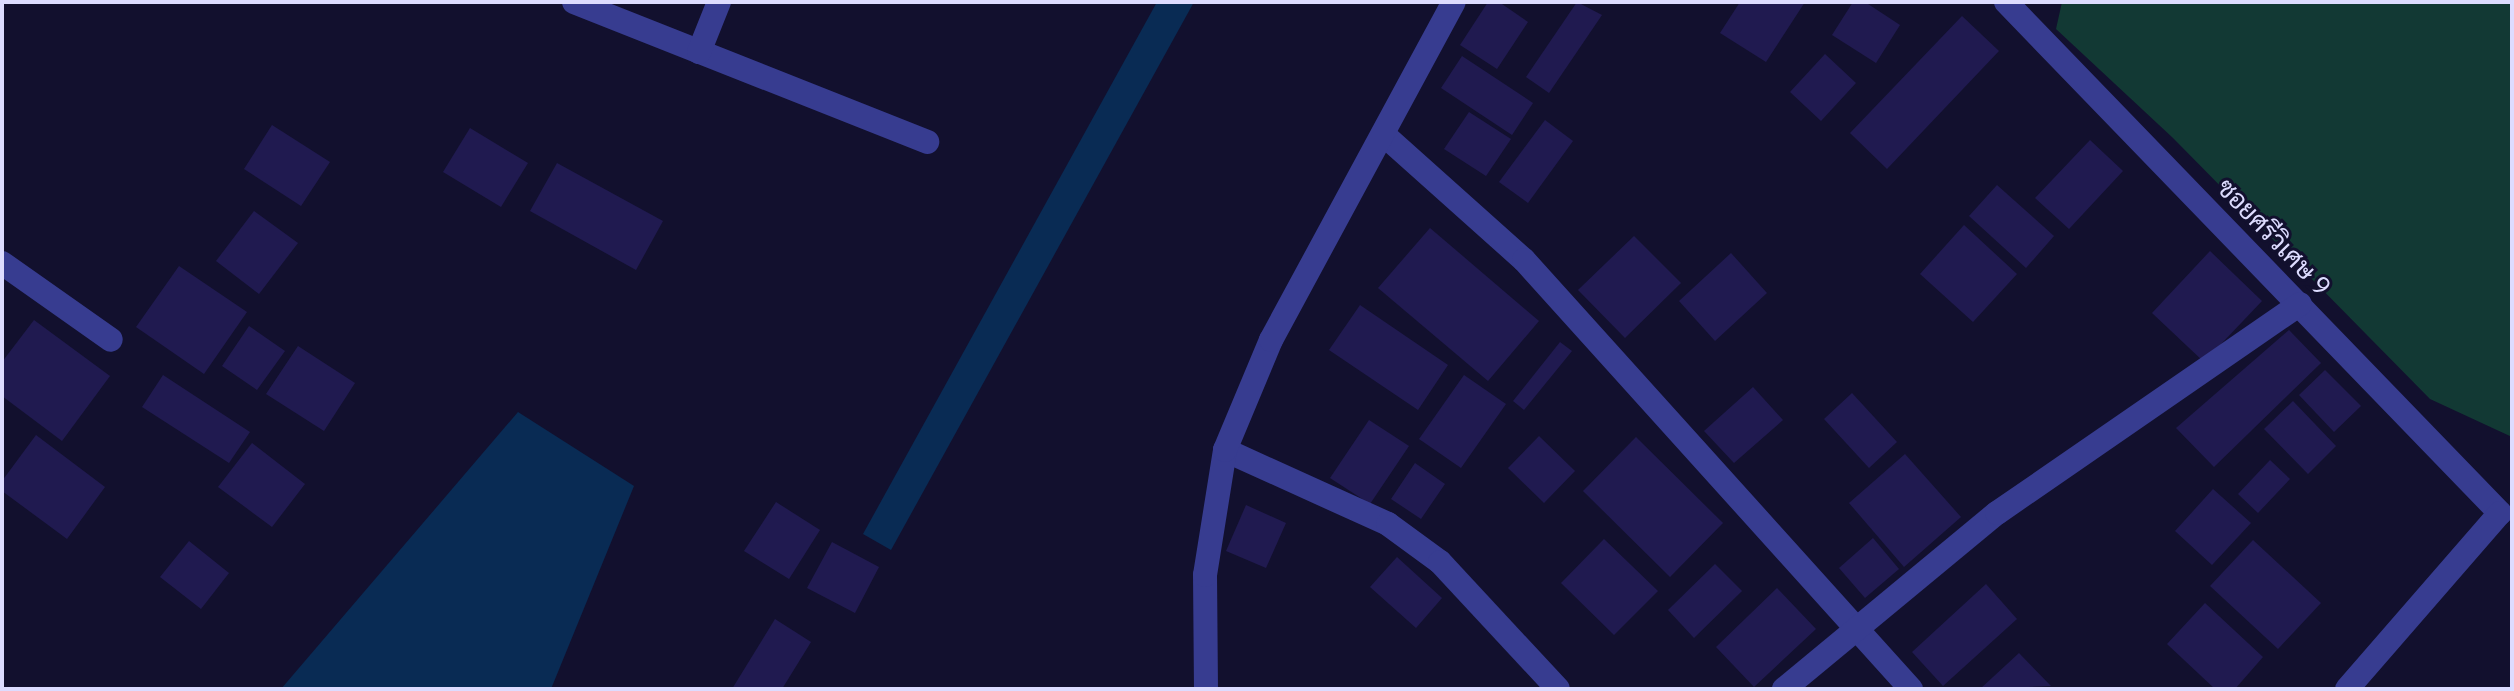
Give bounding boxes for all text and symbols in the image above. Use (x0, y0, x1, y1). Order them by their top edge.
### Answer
street label: ซอยศรีวิเศษ 9 (2210, 172, 2338, 302)

